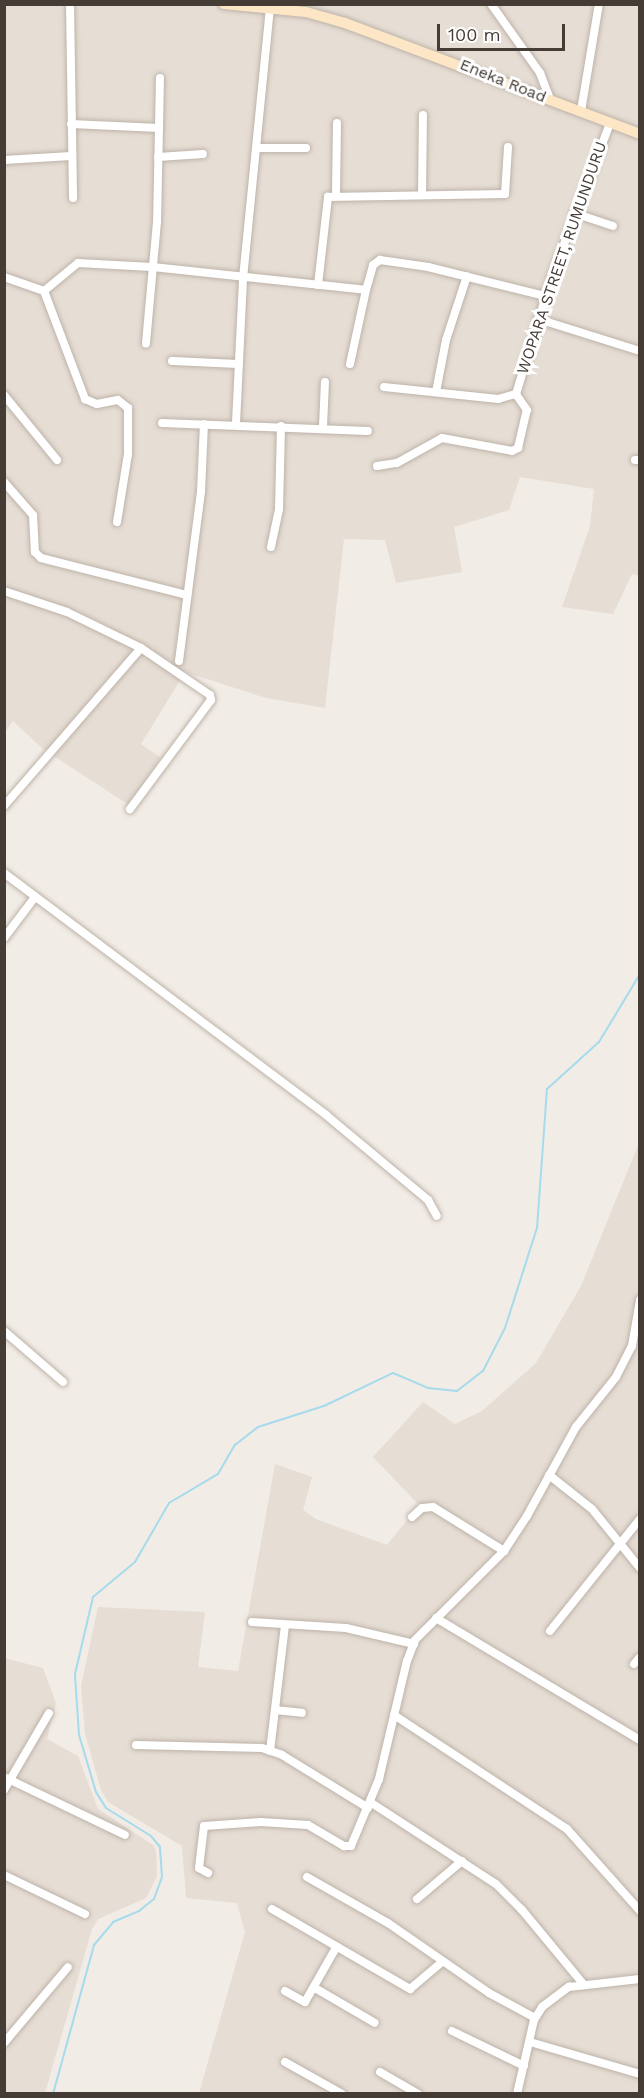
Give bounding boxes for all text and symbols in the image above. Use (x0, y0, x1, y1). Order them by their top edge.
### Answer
scale bar (440, 12, 568, 50)
text: 100 m (448, 24, 501, 45)
street label: Eneka Road (457, 55, 549, 107)
street label: WOPARA STREET, RUMUNDURU (513, 139, 611, 377)

